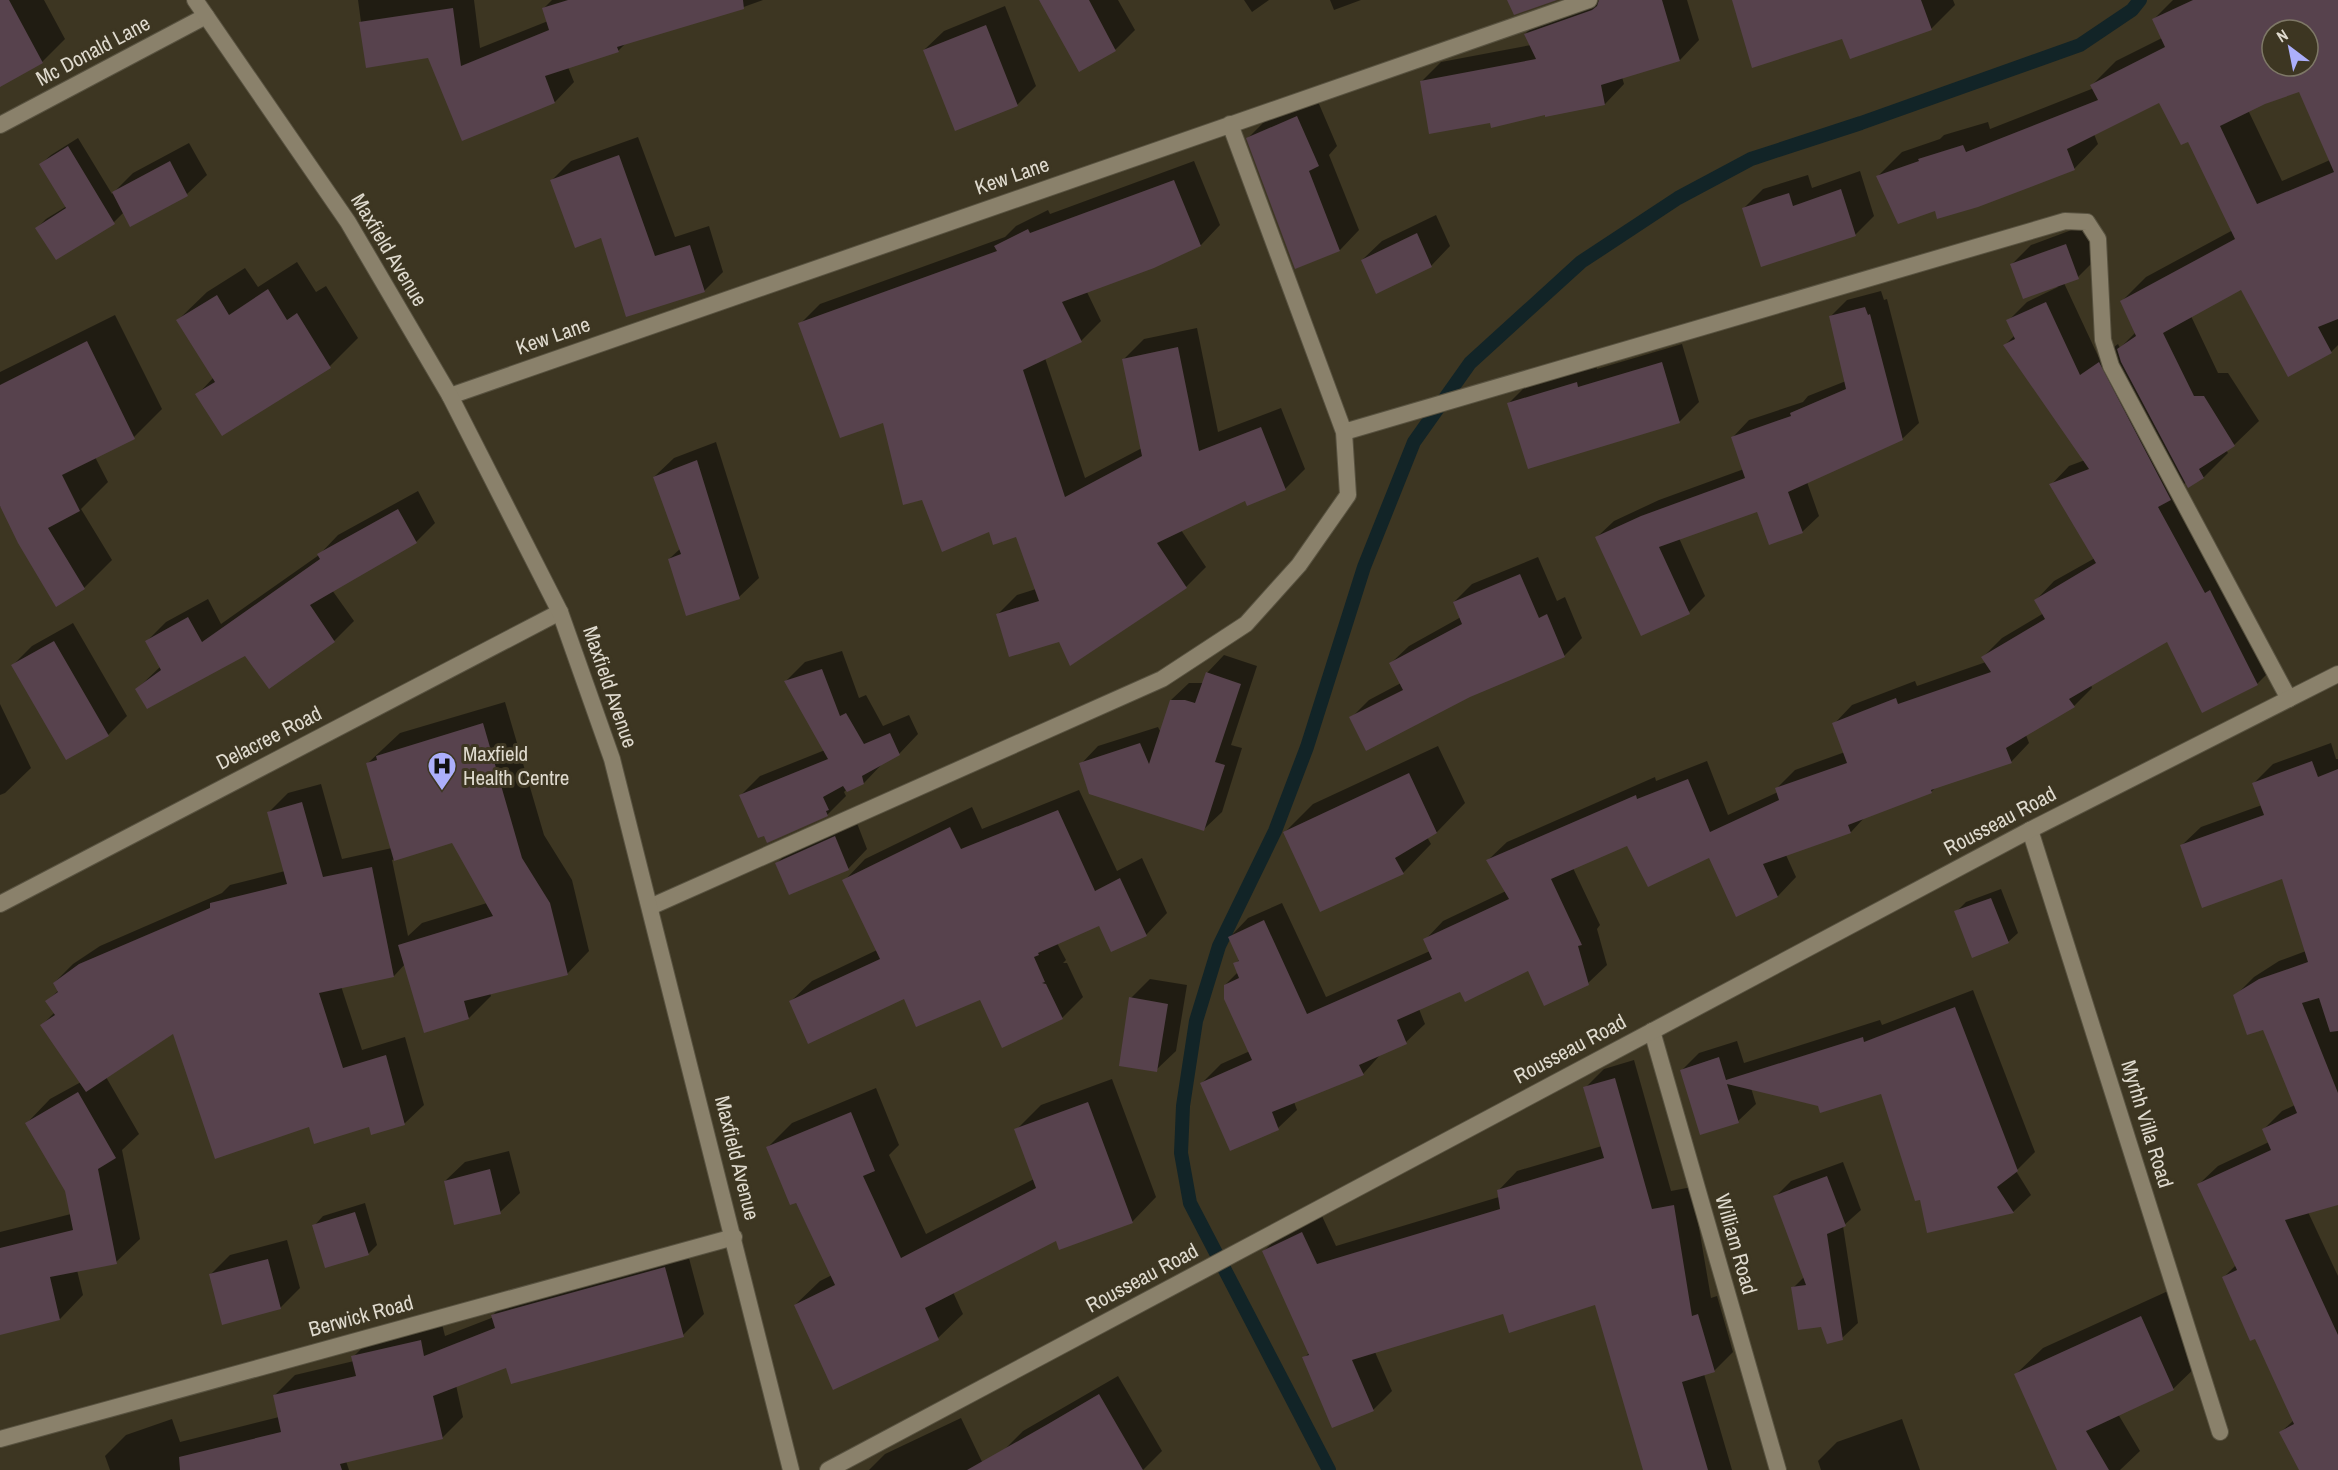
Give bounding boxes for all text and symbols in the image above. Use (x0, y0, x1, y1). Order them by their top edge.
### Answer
street label: Mc Donald Lane (31, 8, 155, 93)
north arrow (2260, 18, 2320, 78)
text: N (2272, 23, 2292, 47)
street label: Kew Lane (971, 149, 1053, 202)
street label: Maxfield Avenue (344, 188, 435, 312)
street label: Kew Lane (512, 309, 594, 362)
street label: Maxfield Avenue (576, 622, 645, 752)
street label: Delacree Road (211, 699, 327, 777)
place label: Maxfield Health Centre (463, 739, 569, 792)
hospital icon: Maxfield Health Centre (426, 750, 458, 792)
street label: Rousseau Road (1938, 779, 2061, 862)
street label: Rousseau Road (1508, 1007, 1631, 1090)
street label: Myrhh Villa Road (2114, 1057, 2181, 1191)
street label: Maxfield Avenue (708, 1093, 767, 1223)
street label: William Road (1708, 1190, 1765, 1298)
street label: Rousseau Road (1080, 1236, 1203, 1319)
street label: Berwick Road (305, 1288, 416, 1343)

